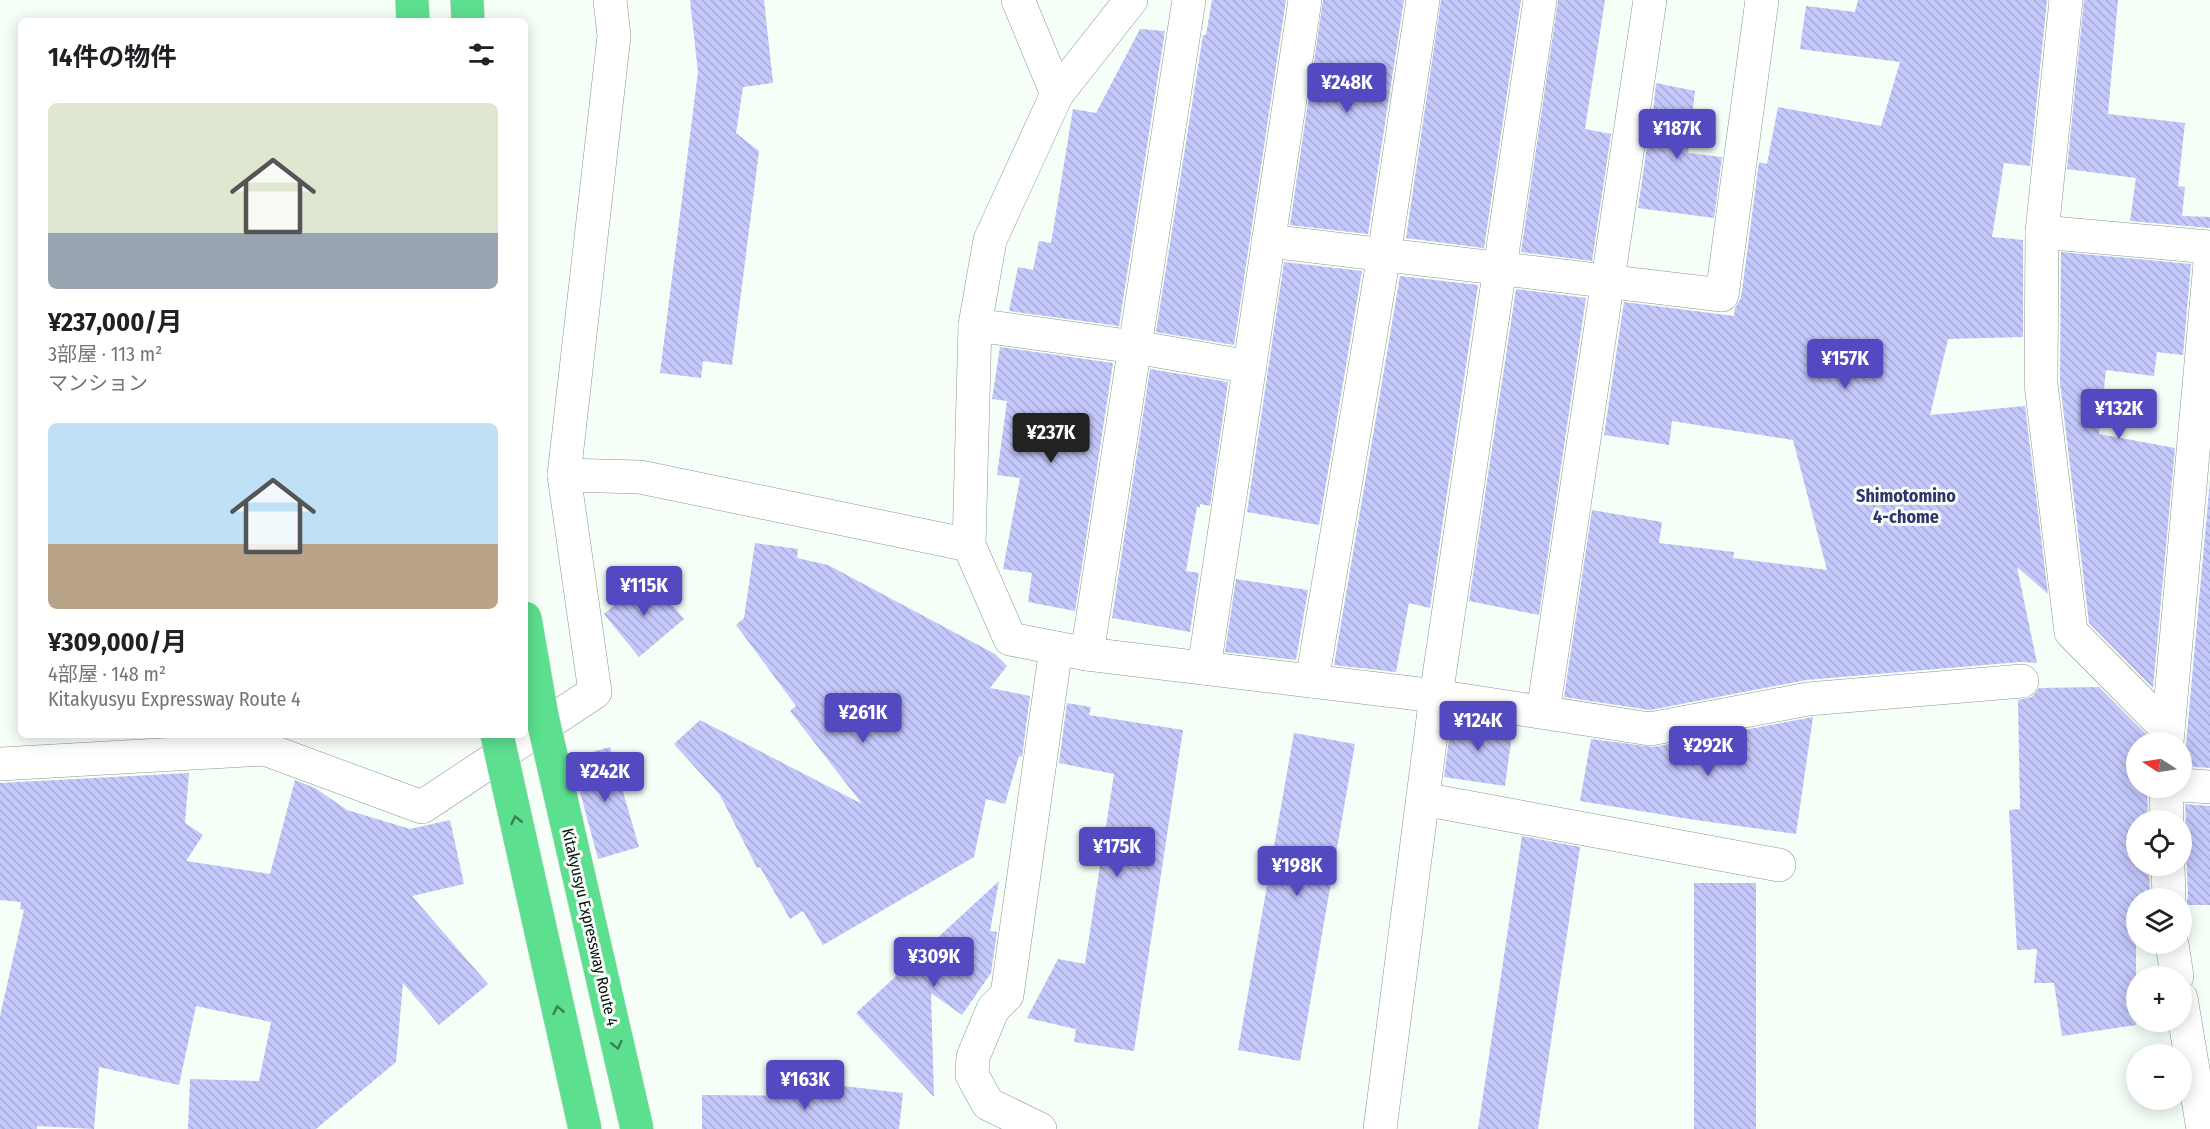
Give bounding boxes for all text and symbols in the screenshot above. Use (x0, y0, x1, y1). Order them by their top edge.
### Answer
icon: filters (465, 38, 498, 71)
text: 14件の物件 (48, 42, 176, 73)
pin: ¥248K (1305, 63, 1389, 114)
text: ¥248K (1321, 70, 1373, 94)
pin: ¥187K (1635, 109, 1719, 160)
text: ¥187K (1653, 116, 1701, 140)
icon: home (219, 142, 327, 250)
text: ¥237,000/月 (48, 307, 183, 338)
pin: ¥157K (1803, 339, 1887, 390)
text: 3部屋 · 113 m² (48, 342, 162, 366)
text: ¥157K (1821, 346, 1869, 370)
text: マンション (48, 371, 148, 395)
pin: ¥132K (2077, 389, 2161, 440)
text: ¥132K (2095, 396, 2143, 420)
pin: ¥237K (1009, 413, 1093, 464)
text: ¥237K (1027, 420, 1075, 444)
icon: home (219, 462, 327, 570)
district label: Shimotomino 4-chome (1856, 485, 1956, 528)
pin: ¥115K (602, 566, 686, 617)
text: ¥115K (620, 573, 668, 597)
text: ¥309,000/月 (48, 627, 187, 658)
text: 4部屋 · 148 m² (48, 662, 166, 686)
text: Kitakyusyu Expressway Route 4 (48, 687, 301, 711)
pin: ¥261K (821, 693, 905, 744)
text: ¥261K (839, 700, 887, 724)
pin: ¥124K (1436, 701, 1520, 752)
text: ¥124K (1454, 708, 1502, 732)
pin: ¥292K (1666, 726, 1750, 777)
north arrow (2126, 732, 2192, 798)
map controls (2126, 732, 2192, 1110)
text: ¥292K (1683, 733, 1733, 757)
pin: ¥242K (563, 752, 647, 803)
text: ¥242K (580, 759, 630, 783)
button: locate (2126, 810, 2192, 876)
one-way arrow (510, 815, 523, 825)
street label: Kitakyusyu Expressway Route 4 (558, 826, 622, 1028)
pin: ¥175K (1075, 827, 1159, 878)
text: ¥175K (1093, 834, 1141, 858)
pin: ¥198K (1255, 846, 1339, 897)
text: ¥198K (1272, 853, 1322, 877)
button: layers (2126, 888, 2192, 954)
pin: ¥309K (892, 937, 976, 988)
text: ¥309K (908, 944, 960, 968)
button: + (2126, 966, 2192, 1032)
one-way arrow (552, 1006, 565, 1016)
one-way arrow (610, 1039, 623, 1049)
button: − (2126, 1044, 2192, 1110)
pin: ¥163K (763, 1060, 847, 1111)
text: ¥163K (780, 1067, 830, 1091)

